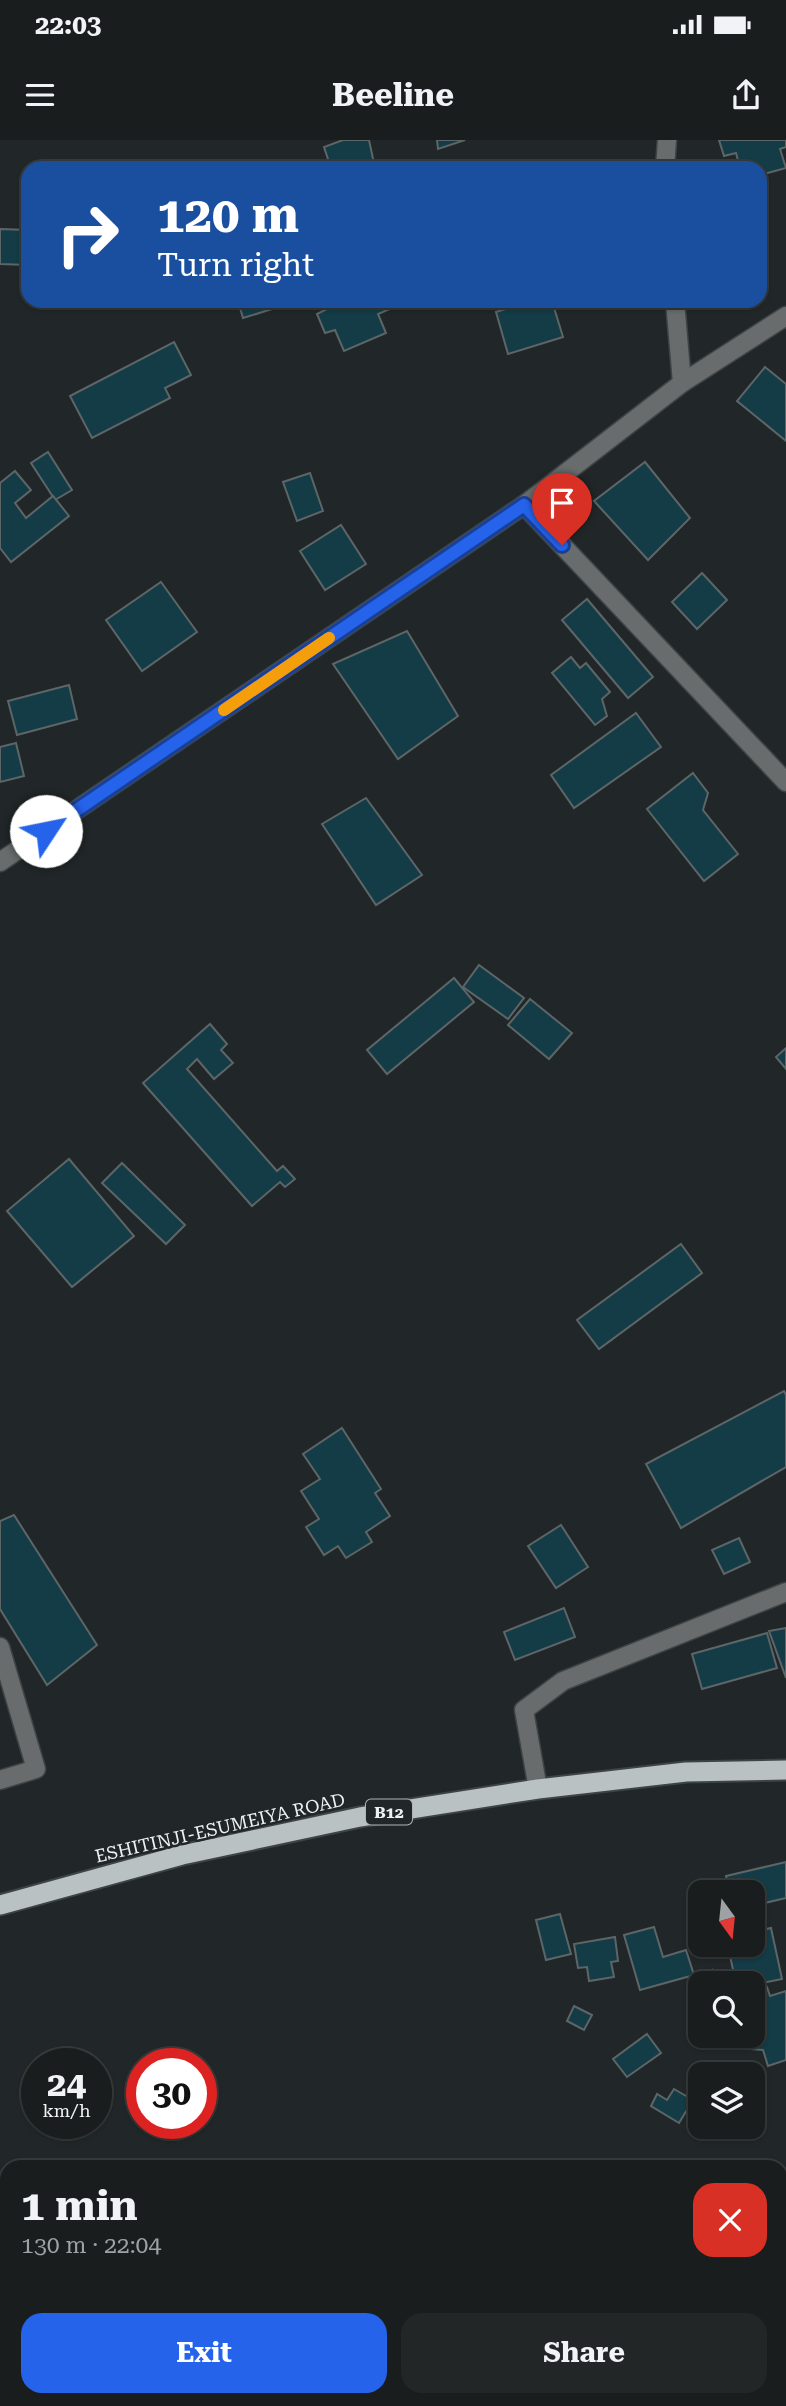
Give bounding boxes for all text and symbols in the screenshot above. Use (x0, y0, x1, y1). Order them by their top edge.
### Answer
text: 22:03 (35, 10, 101, 40)
icon: menu (21, 76, 59, 114)
text: Beeline (332, 76, 454, 114)
icon: share (727, 76, 765, 114)
text: 120 m (157, 187, 299, 244)
icon: right (42, 189, 133, 280)
text: Turn right (157, 246, 314, 284)
pin (532, 473, 592, 545)
icon: arrive (543, 484, 581, 522)
position arrow (9, 794, 83, 868)
street label: ESHITINJI-ESUMEIYA ROAD (93, 1788, 347, 1867)
road number: B12 (366, 1800, 412, 1824)
north arrow (688, 1880, 765, 1956)
map controls (688, 1880, 765, 2139)
button: search (688, 1971, 765, 2048)
speed limit sign: 30 (126, 2048, 217, 2139)
button: layers (688, 2062, 765, 2139)
text: 24 (47, 2064, 86, 2105)
text: km/h (42, 2100, 91, 2121)
text: 1 min (21, 2181, 138, 2230)
button: close (693, 2183, 767, 2257)
text: 130 m · 22:04 (21, 2232, 161, 2259)
button: Exit (21, 2313, 387, 2393)
button: Share (401, 2313, 767, 2393)

